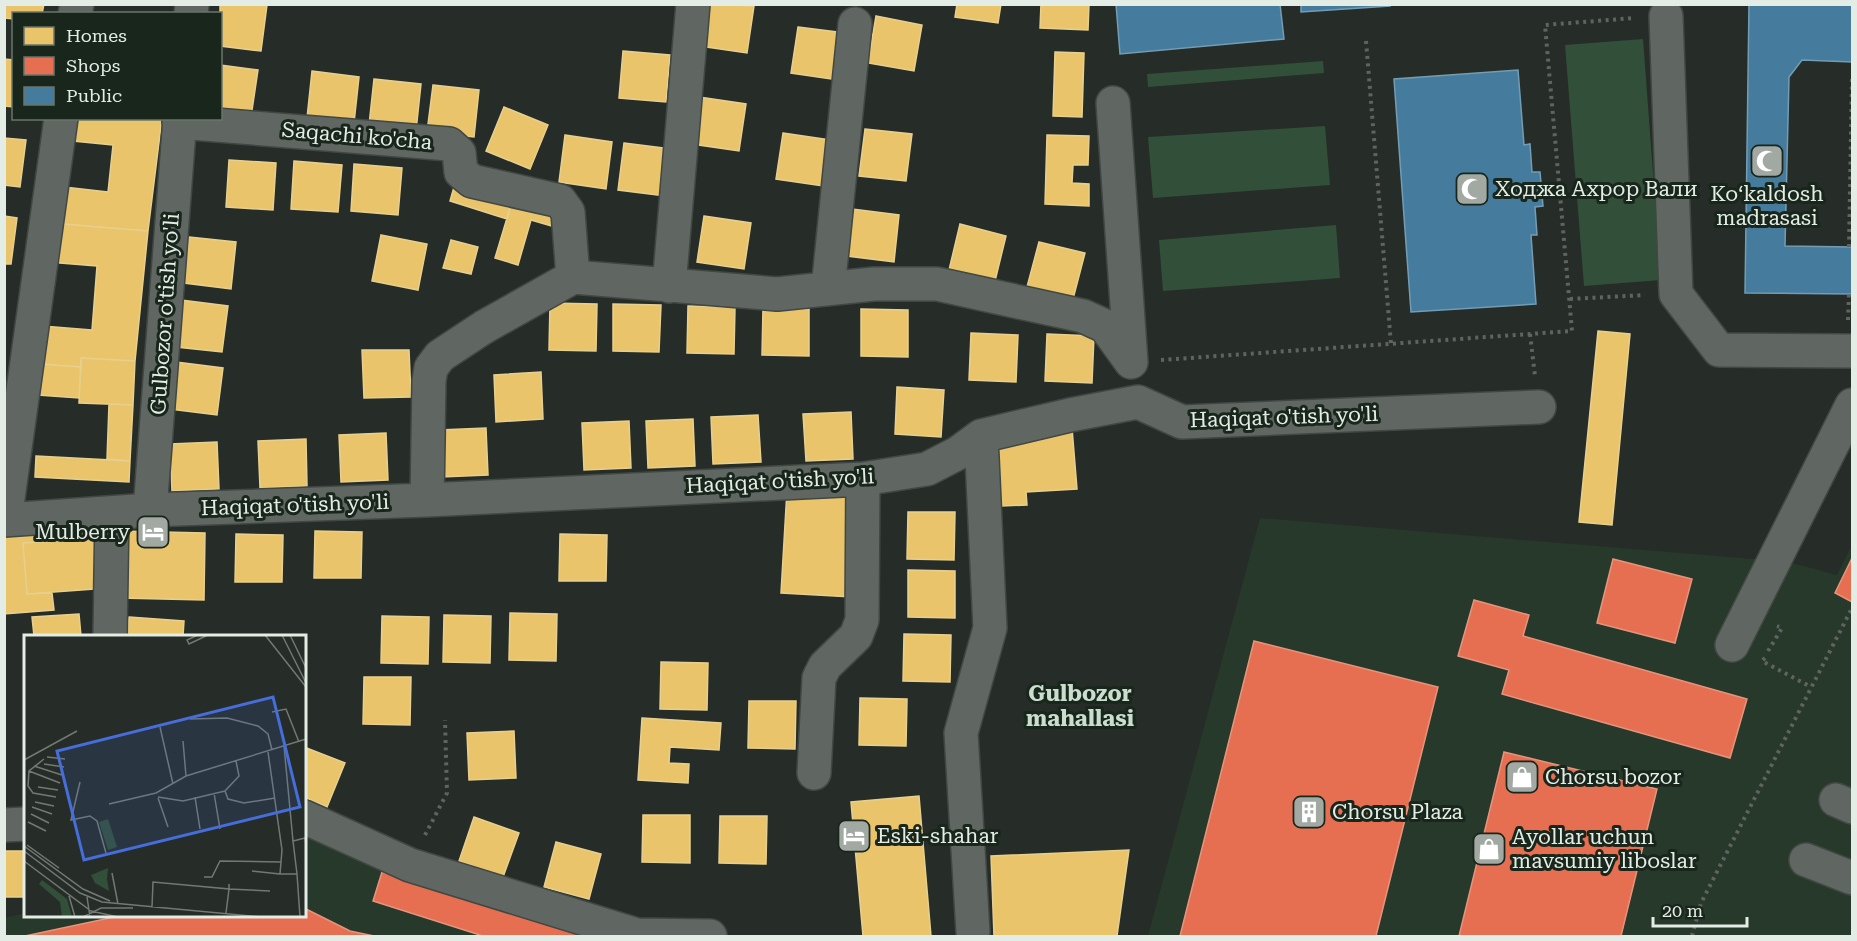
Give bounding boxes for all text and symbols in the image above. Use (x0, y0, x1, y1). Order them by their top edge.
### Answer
legend (12, 12, 222, 120)
text: Homes (66, 25, 127, 46)
text: Shops (66, 55, 120, 76)
text: Public (66, 85, 122, 106)
street label: Saqachi ko'cha (281, 117, 434, 155)
mosque icon: Koʻkaldosh madrasasi (1749, 143, 1785, 179)
mosque icon: Ходжа Ахрор Вали (1454, 171, 1490, 207)
place label: Ходжа Ахрор Вали (1495, 177, 1698, 201)
place label: Koʻkaldosh madrasasi (1710, 182, 1824, 230)
street label: Gulbozor o'tish yo'li (146, 212, 184, 416)
street label: Haqiqat o'tish yo'li (1189, 402, 1379, 432)
street label: Haqiqat o'tish yo'li (685, 464, 875, 498)
street label: Haqiqat o'tish yo'li (200, 490, 390, 520)
hotel icon: Mulberry (135, 514, 171, 550)
place label: Mulberry (35, 520, 131, 544)
inset map (24, 635, 306, 917)
district label: Gulbozor mahallasi (1026, 681, 1134, 731)
shop icon: Chorsu bozor (1504, 759, 1540, 795)
place label: Chorsu bozor (1545, 765, 1682, 789)
building icon: Chorsu Plaza (1291, 794, 1327, 830)
place label: Chorsu Plaza (1332, 800, 1464, 824)
hotel icon: Eski-shahar (836, 818, 872, 854)
place label: Eski-shahar (877, 824, 999, 848)
place label: Ayollar uchun mavsumiy liboslar (1512, 825, 1697, 873)
shop icon: Ayollar uchun mavsumiy liboslar (1471, 831, 1507, 867)
scale bar (1653, 890, 1748, 928)
text: 20 m (1662, 900, 1703, 921)

